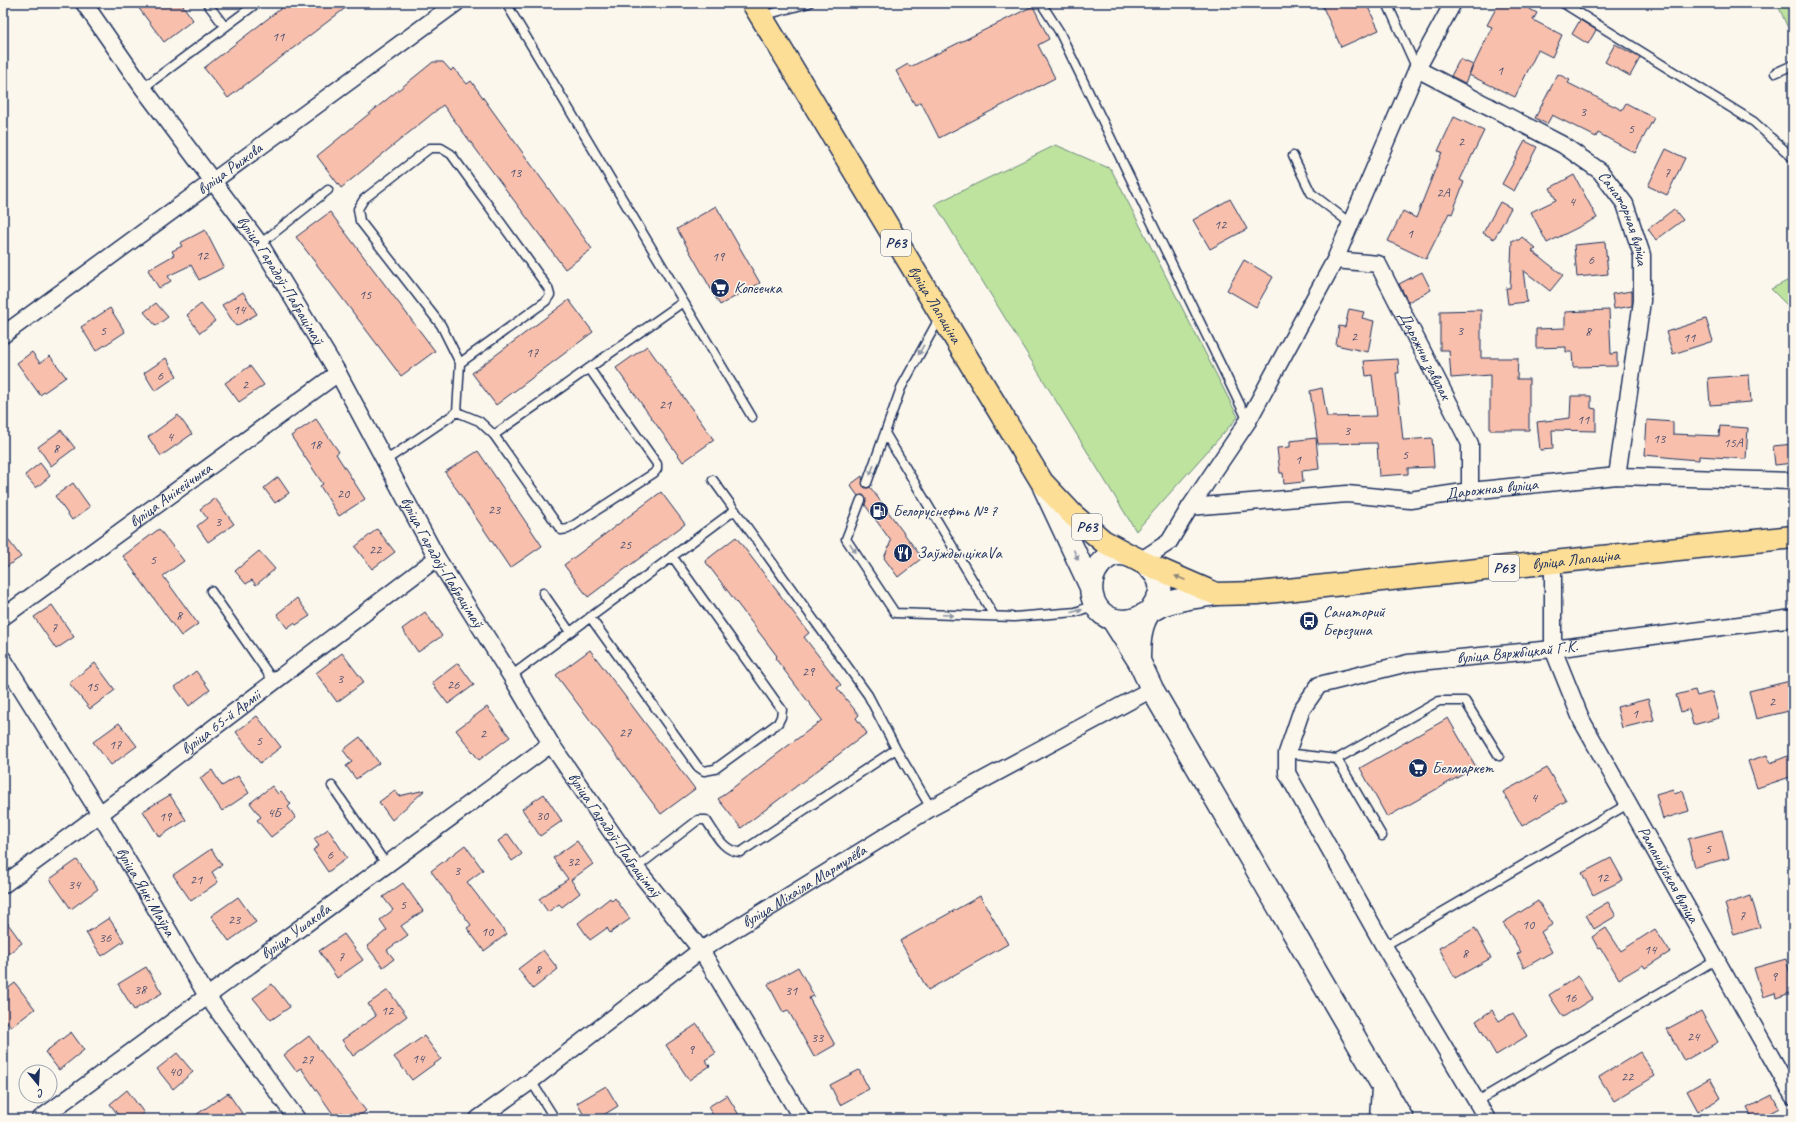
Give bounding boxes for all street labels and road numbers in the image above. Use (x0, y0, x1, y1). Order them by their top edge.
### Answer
street label: вуліца Рыжова (193, 138, 267, 199)
street label: Санаторная вуліца (1593, 167, 1652, 267)
street label: вуліца Гарадоў-Пабрацімаў (232, 212, 329, 349)
road number: Р63 (881, 230, 911, 256)
street label: вуліца Лапаціна (904, 262, 967, 348)
street label: Дарожны завулак (1394, 308, 1457, 405)
street label: вуліца Анікейчыка (125, 458, 216, 532)
street label: Дарожная вуліца (1444, 474, 1540, 505)
street label: вуліца Гарадоў-Пабрацімаў (396, 493, 489, 632)
road number: Р63 (1072, 514, 1102, 540)
street label: вуліца Лапаціна (1531, 545, 1622, 574)
road number: Р63 (1489, 555, 1519, 581)
street label: вуліца Вяржбіцкай Г.К. (1456, 636, 1580, 668)
street label: вуліца 65-й Арміі (177, 686, 265, 758)
street label: вуліца Гарадоў-Пабрацімаў (563, 769, 666, 902)
street label: Раманаўская вуліца (1633, 823, 1704, 927)
street label: вуліца Міхаіла Мармулёва (738, 840, 871, 932)
street label: вуліца Янкі Маўра (112, 843, 180, 941)
street label: вуліца Ушакова (257, 899, 335, 964)

